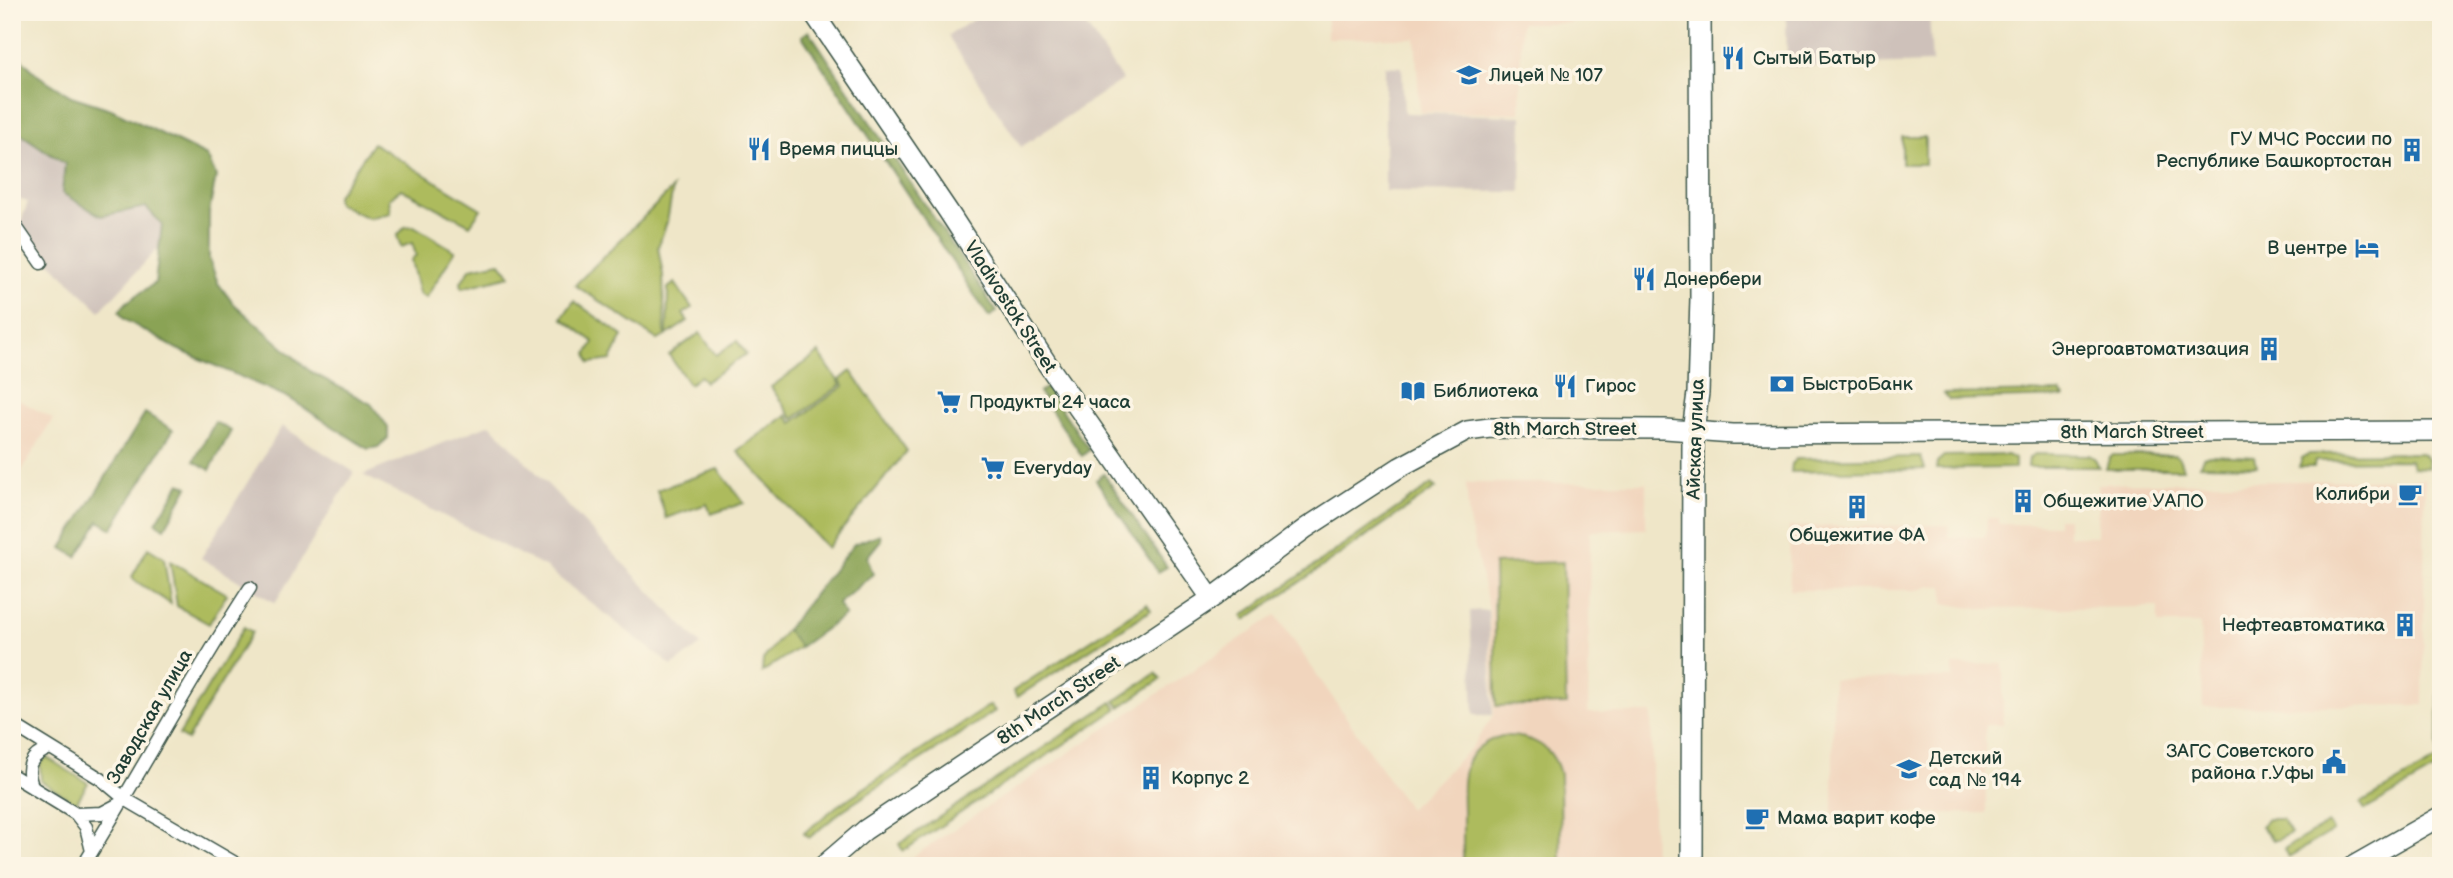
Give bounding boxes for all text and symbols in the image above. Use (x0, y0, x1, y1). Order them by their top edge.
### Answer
restaurant icon: Сытый Батыр (1719, 44, 1747, 72)
place label: Сытый Батыр (1753, 47, 1876, 70)
school or university icon: Лицей № 107 (1455, 61, 1483, 89)
place label: Лицей № 107 (1488, 64, 1603, 87)
place label: ГУ МЧС России по Республике Башкортостан (2155, 128, 2392, 173)
restaurant icon: Время пиццы (745, 135, 773, 163)
building icon: ГУ МЧС России по Республике Башкортостан (2398, 136, 2426, 164)
place label: Время пиццы (779, 138, 898, 161)
hotel icon: В центре (2353, 234, 2381, 262)
street label: Vladivostok Street (959, 237, 1061, 377)
place label: В центре (2267, 237, 2347, 260)
restaurant icon: Донербери (1630, 265, 1658, 293)
place label: Донербери (1664, 268, 1762, 291)
building icon: Энергоавтоматизация (2255, 335, 2283, 363)
place label: Энергоавтоматизация (2052, 338, 2249, 361)
bank icon: БыстроБанк (1768, 370, 1796, 398)
restaurant icon: Гирос (1551, 372, 1579, 400)
place label: БыстроБанк (1802, 373, 1913, 396)
place label: Гирос (1585, 375, 1637, 398)
library icon: Библиотека (1399, 377, 1427, 405)
street label: Айская улица (1682, 378, 1710, 501)
place label: Библиотека (1433, 380, 1539, 403)
supermarket icon: Продукты 24 часа (935, 388, 963, 416)
place label: Продукты 24 часа (969, 391, 1131, 414)
street label: 8th March Street (1493, 418, 1637, 441)
street label: 8th March Street (2060, 421, 2204, 444)
supermarket icon: Everyday (979, 454, 1007, 482)
place label: Everyday (1013, 457, 1092, 480)
cafe icon: Колибри (2396, 480, 2424, 508)
place label: Колибри (2315, 483, 2390, 506)
building icon: Общежитие УАПО (2009, 487, 2037, 515)
place label: Общежитие УАПО (2043, 490, 2204, 513)
building icon: Общежитие ФА (1843, 493, 1871, 521)
place label: Общежитие ФА (1789, 524, 1925, 547)
building icon: Нефтеавтоматика (2391, 611, 2419, 639)
place label: Нефтеавтоматика (2222, 614, 2385, 637)
street label: Заводская улица (102, 645, 198, 789)
street label: 8th March Street (993, 651, 1125, 751)
place label: ЗАГС Советского района г.Уфы (2166, 740, 2314, 785)
place label: Детский сад № 194 (1929, 747, 2022, 792)
public building icon: ЗАГС Советского района г.Уфы (2320, 748, 2348, 776)
school or university icon: Детский сад № 194 (1895, 755, 1923, 783)
building icon: Корпус 2 (1137, 764, 1165, 792)
place label: Корпус 2 (1171, 767, 1250, 790)
cafe icon: Мама варит кофе (1743, 804, 1771, 832)
place label: Мама варит кофе (1777, 807, 1936, 830)

